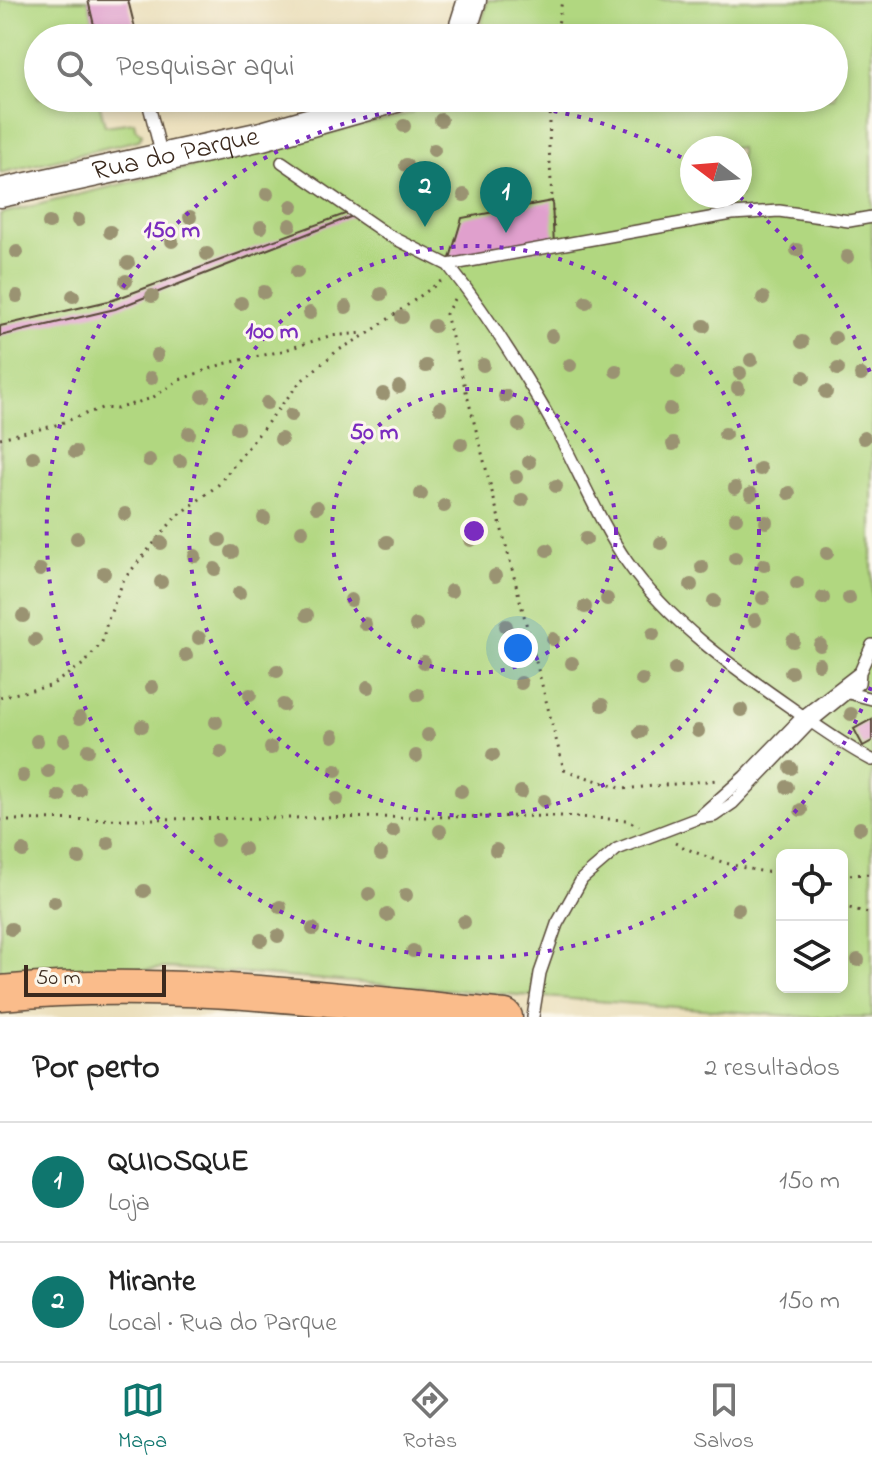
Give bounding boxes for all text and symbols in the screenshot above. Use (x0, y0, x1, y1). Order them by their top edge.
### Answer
search box (24, 24, 848, 112)
icon: search (52, 46, 96, 90)
text: Pesquisar aqui (116, 46, 295, 90)
street label: Rua do Parque (89, 117, 263, 193)
north arrow (680, 136, 752, 208)
pin: 2 (399, 161, 451, 227)
pin: 1 (480, 167, 532, 233)
text: 150 m (144, 214, 201, 249)
text: 100 m (246, 315, 299, 350)
text: 50 m (350, 416, 399, 451)
centre of rings (460, 517, 488, 545)
your location (498, 628, 538, 668)
map controls (776, 849, 848, 993)
button: locate (776, 849, 848, 921)
button: layers (776, 921, 848, 993)
scale bar (24, 961, 166, 997)
text: 50 m (36, 963, 81, 995)
text: Por perto (32, 1044, 160, 1094)
text: 2 resultados (704, 1050, 840, 1088)
text: QUIOSQUE (108, 1141, 249, 1185)
text: 1 (54, 1163, 62, 1201)
text: 150 m (779, 1163, 840, 1201)
text: Loja (108, 1185, 150, 1223)
text: Mirante (108, 1261, 195, 1305)
text: 2 (52, 1283, 64, 1321)
text: 150 m (779, 1283, 840, 1321)
text: Local · Rua do Parque (108, 1305, 337, 1343)
tab: Mapa (118, 1378, 167, 1458)
tab: Rotas (403, 1378, 457, 1458)
tab: Salvos (693, 1378, 754, 1458)

